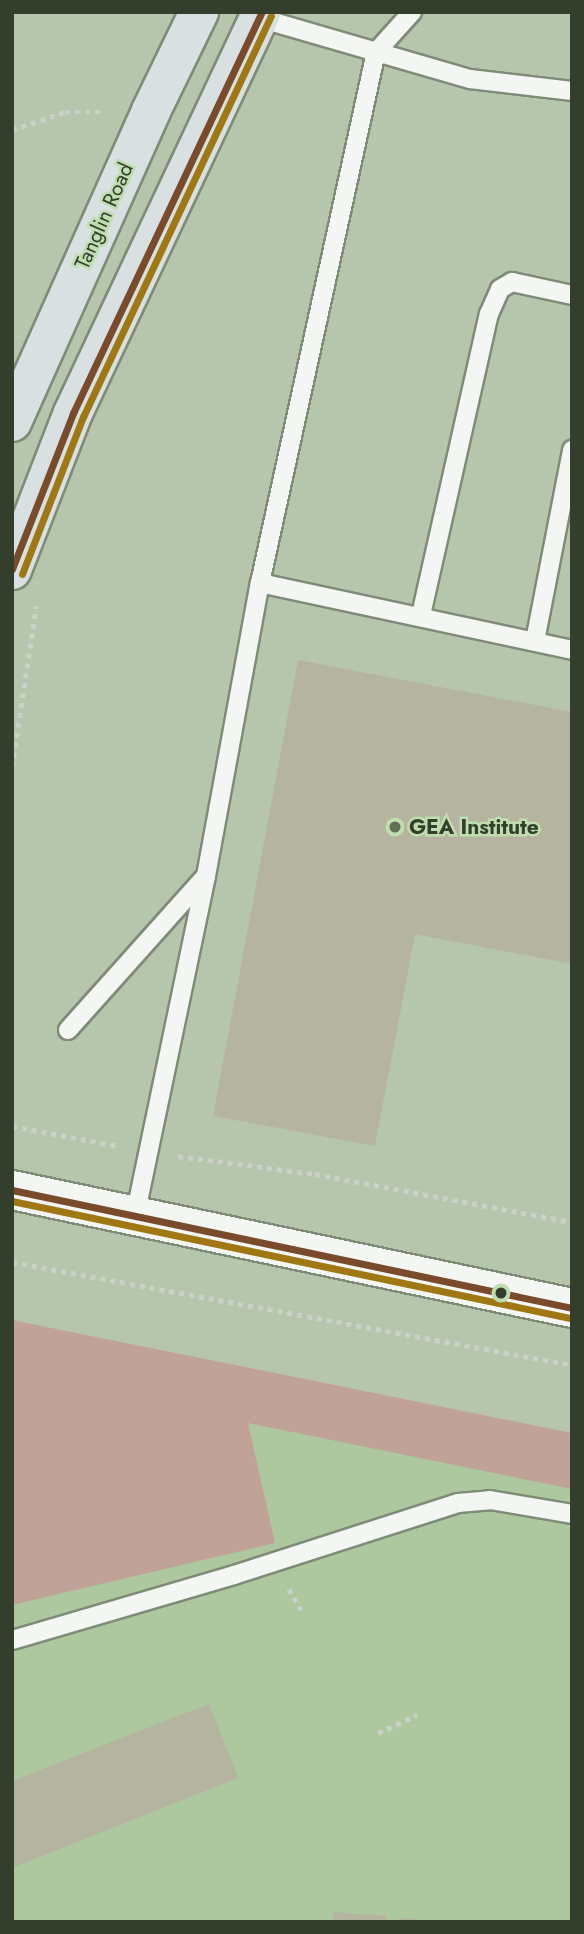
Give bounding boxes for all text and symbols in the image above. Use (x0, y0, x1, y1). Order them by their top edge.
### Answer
street label: Tanglin Road (69, 159, 139, 273)
place label: GEA Institute (409, 814, 539, 840)
marker: GEA Institute (387, 819, 403, 835)
unlabelled marker (494, 1286, 508, 1300)

